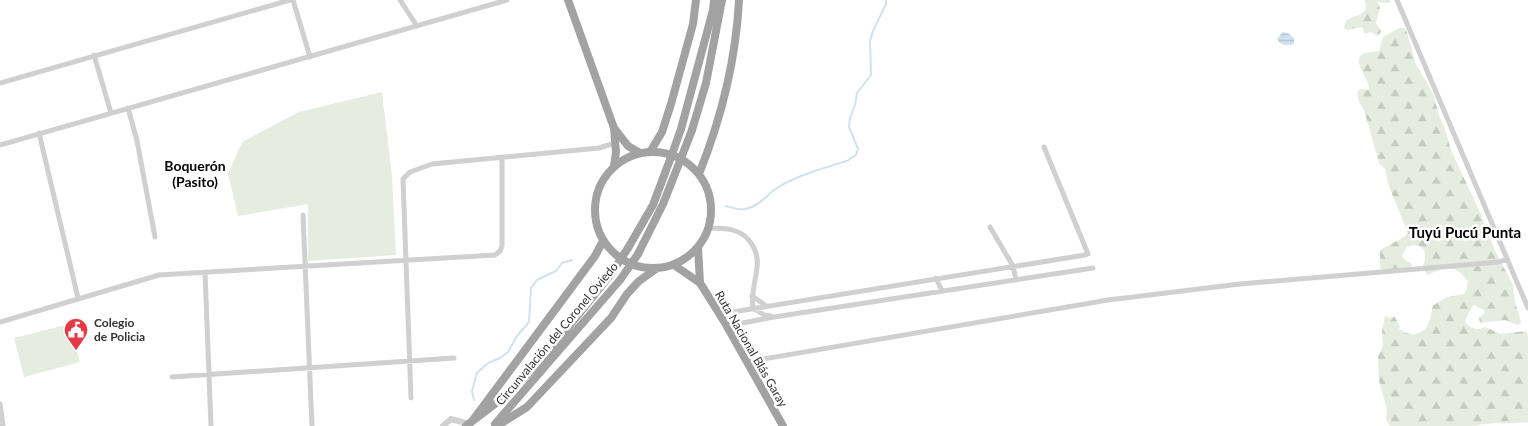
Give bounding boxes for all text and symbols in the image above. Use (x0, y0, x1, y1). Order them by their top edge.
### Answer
district label: Boquerón (Pasito) (164, 157, 226, 190)
district label: Tuyú Pucú Punta (1409, 223, 1521, 241)
street label: Circunvalación del Coronel Oviedo (492, 259, 621, 408)
street label: Ruta Nacional Blás Garay (712, 288, 791, 410)
place label: Colegio de Policia (94, 315, 145, 344)
public building icon: Colegio de Policia (63, 317, 89, 351)

